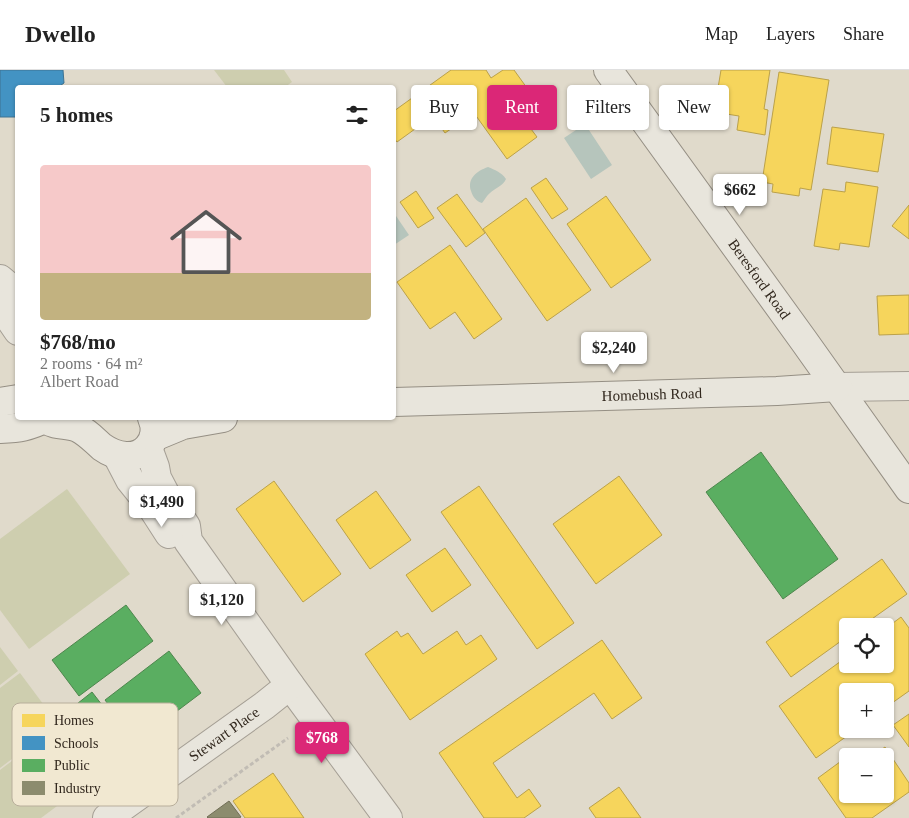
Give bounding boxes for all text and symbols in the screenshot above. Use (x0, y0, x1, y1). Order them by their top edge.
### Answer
text: Dwello (25, 21, 96, 47)
text: Map (705, 24, 738, 44)
text: Layers (766, 24, 815, 44)
text: Share (843, 24, 884, 44)
chip: Buy (411, 85, 477, 130)
chip: Rent (487, 85, 557, 130)
chip: Filters (567, 85, 649, 130)
chip: New (659, 85, 729, 130)
icon: filters (343, 101, 371, 129)
text: 5 homes (40, 103, 113, 127)
pin: $662 (710, 174, 770, 216)
text: $662 (724, 181, 756, 198)
icon: home (161, 197, 251, 287)
street label: Beresford Road (725, 236, 794, 322)
text: $768/mo (40, 330, 116, 354)
pin: $2,240 (573, 332, 655, 374)
text: $2,240 (592, 339, 636, 356)
text: 2 rooms · 64 m² (40, 355, 143, 372)
text: Albert Road (40, 373, 119, 390)
street label: Homebush Road (601, 385, 703, 404)
pin: $1,490 (121, 486, 203, 528)
text: $1,490 (140, 493, 184, 510)
pin: $1,120 (181, 584, 263, 626)
text: $1,120 (200, 591, 244, 608)
map controls (839, 618, 894, 803)
button: locate (839, 618, 894, 673)
button: + (839, 683, 894, 738)
legend (12, 703, 178, 806)
street label: Stewart Place (186, 704, 262, 765)
text: Homes (54, 713, 94, 728)
pin: $768 (292, 722, 352, 764)
text: $768 (306, 729, 338, 746)
text: Schools (54, 736, 98, 751)
button: − (839, 748, 894, 803)
text: Public (54, 758, 90, 773)
text: Industry (54, 781, 101, 796)

